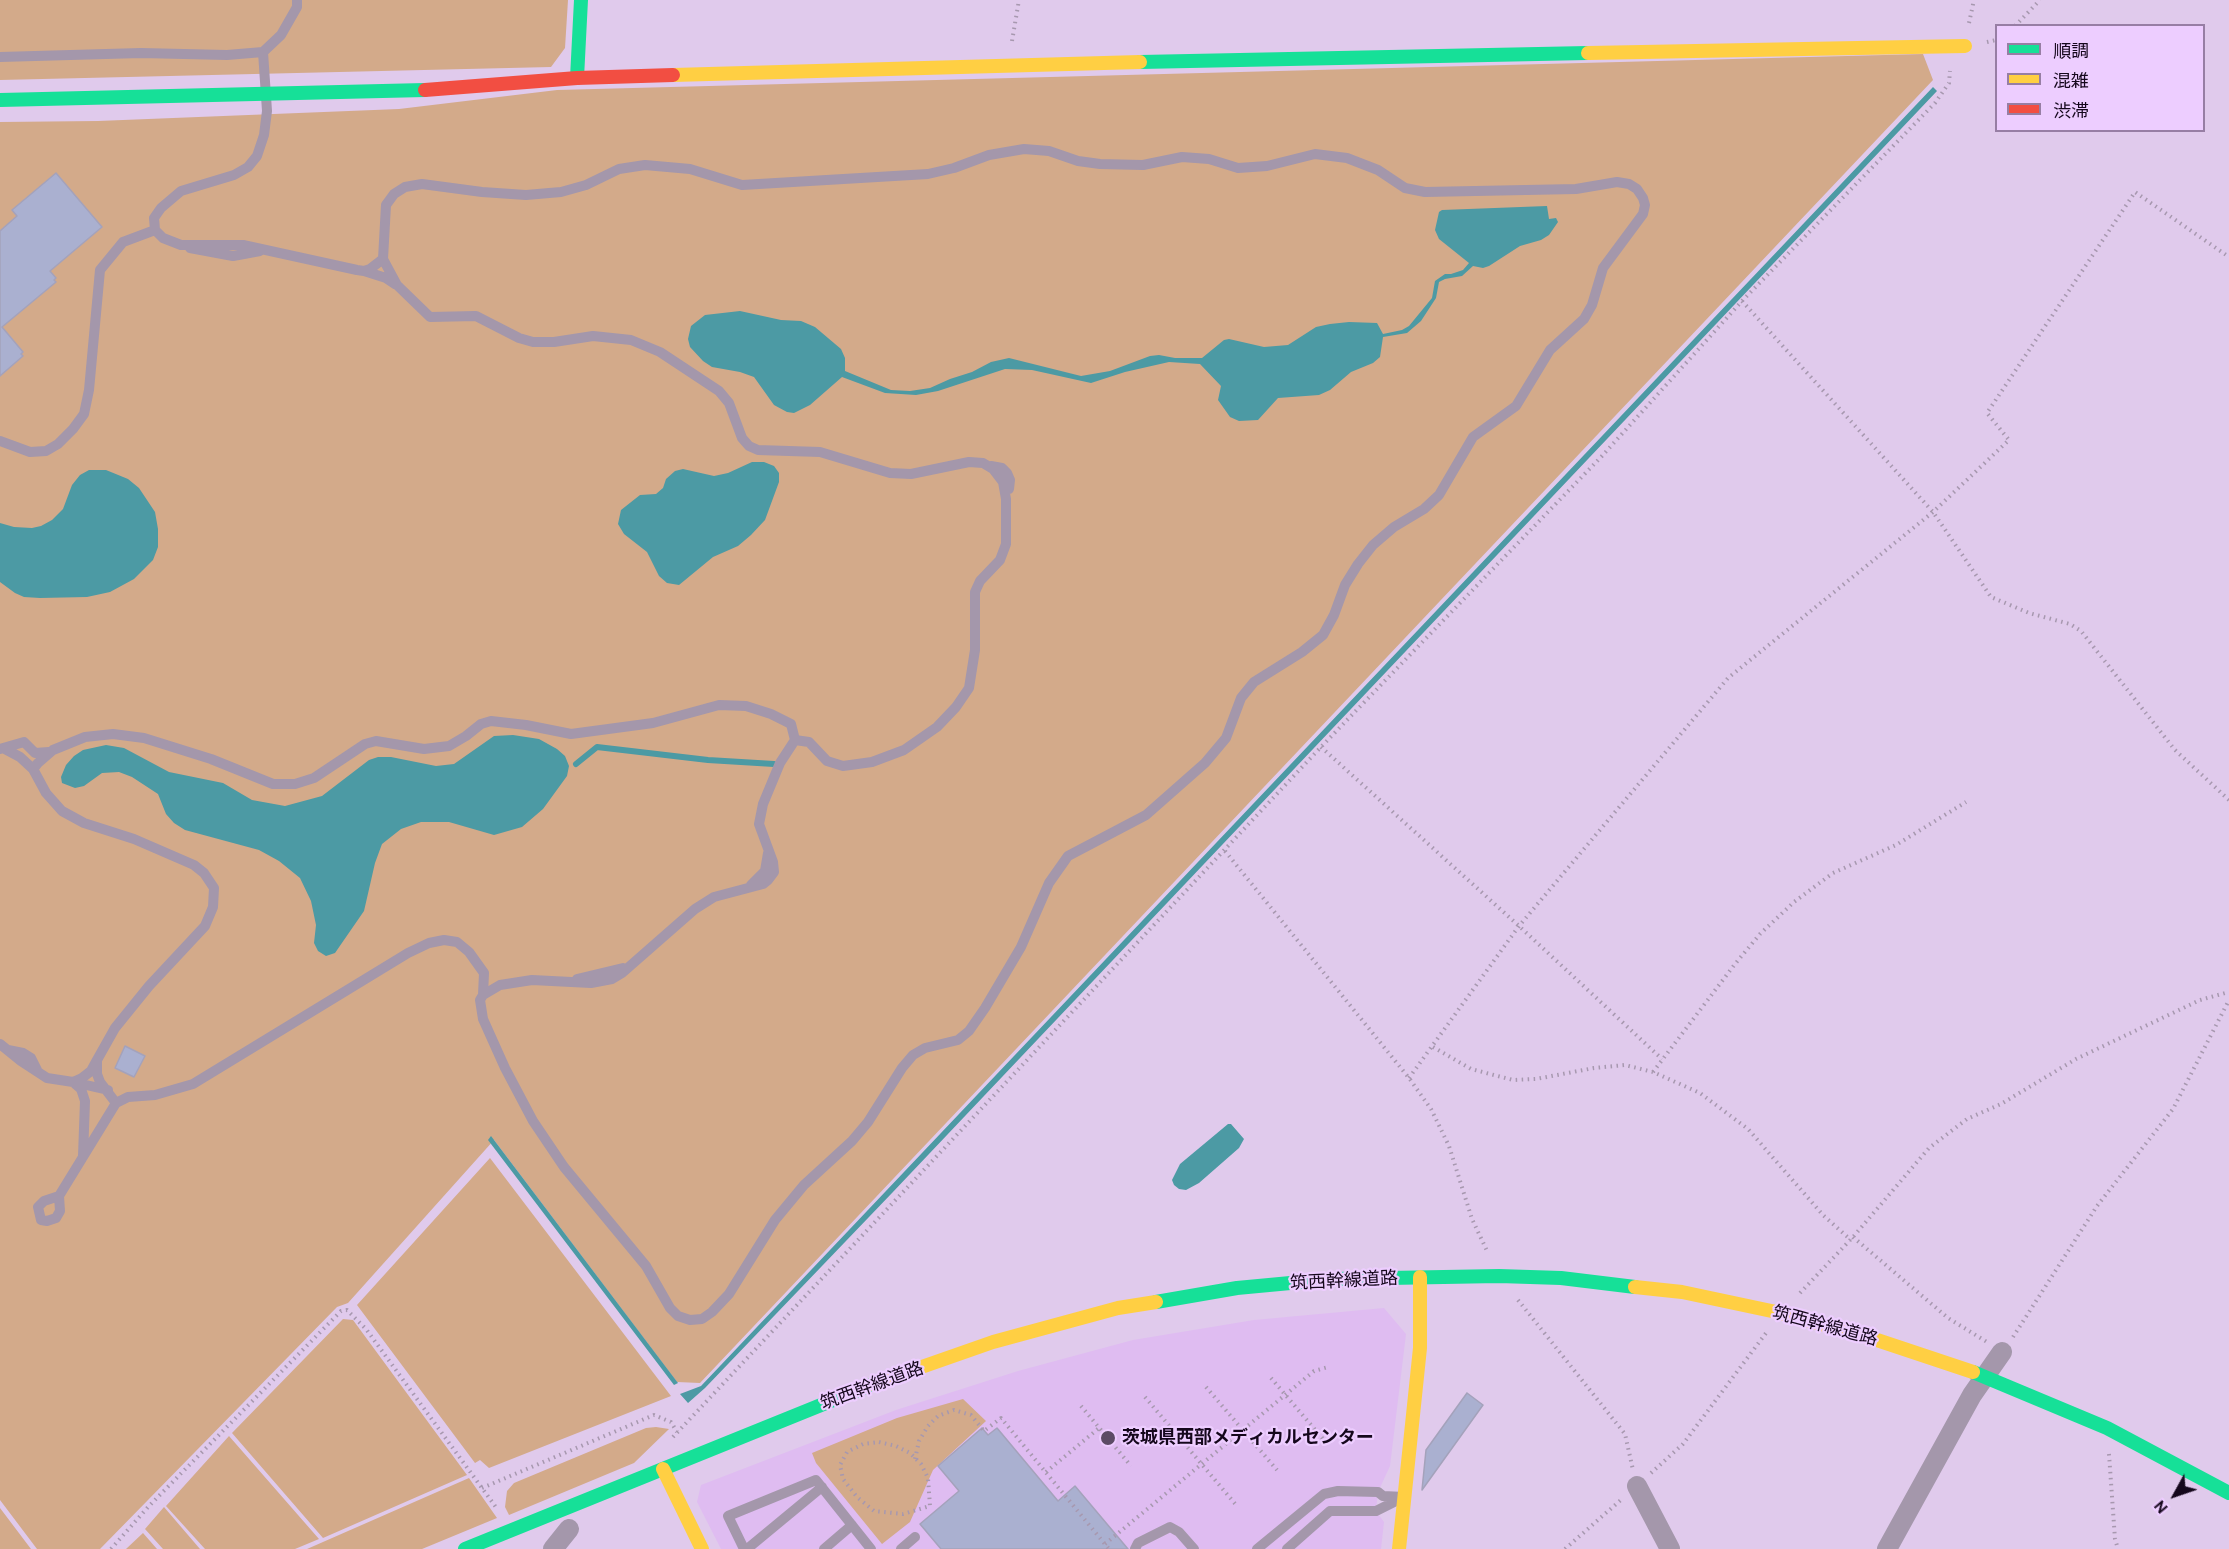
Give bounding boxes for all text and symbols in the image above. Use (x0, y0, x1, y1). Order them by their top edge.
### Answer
legend (1995, 24, 2205, 132)
text: 順調 (2053, 40, 2089, 62)
text: 混雑 (2053, 70, 2089, 92)
text: 渋滞 (2053, 100, 2089, 122)
street label: 筑西幹線道路 (1290, 1267, 1398, 1295)
street label: 筑西幹線道路 (1770, 1302, 1880, 1350)
street label: 筑西幹線道路 (818, 1357, 926, 1415)
place label: 茨城県西部メディカルセンター (1122, 1427, 1374, 1449)
marker: 茨城県西部メディカルセンター (1099, 1429, 1117, 1447)
north arrow (2145, 1465, 2205, 1525)
text: N (2150, 1496, 2172, 1517)

